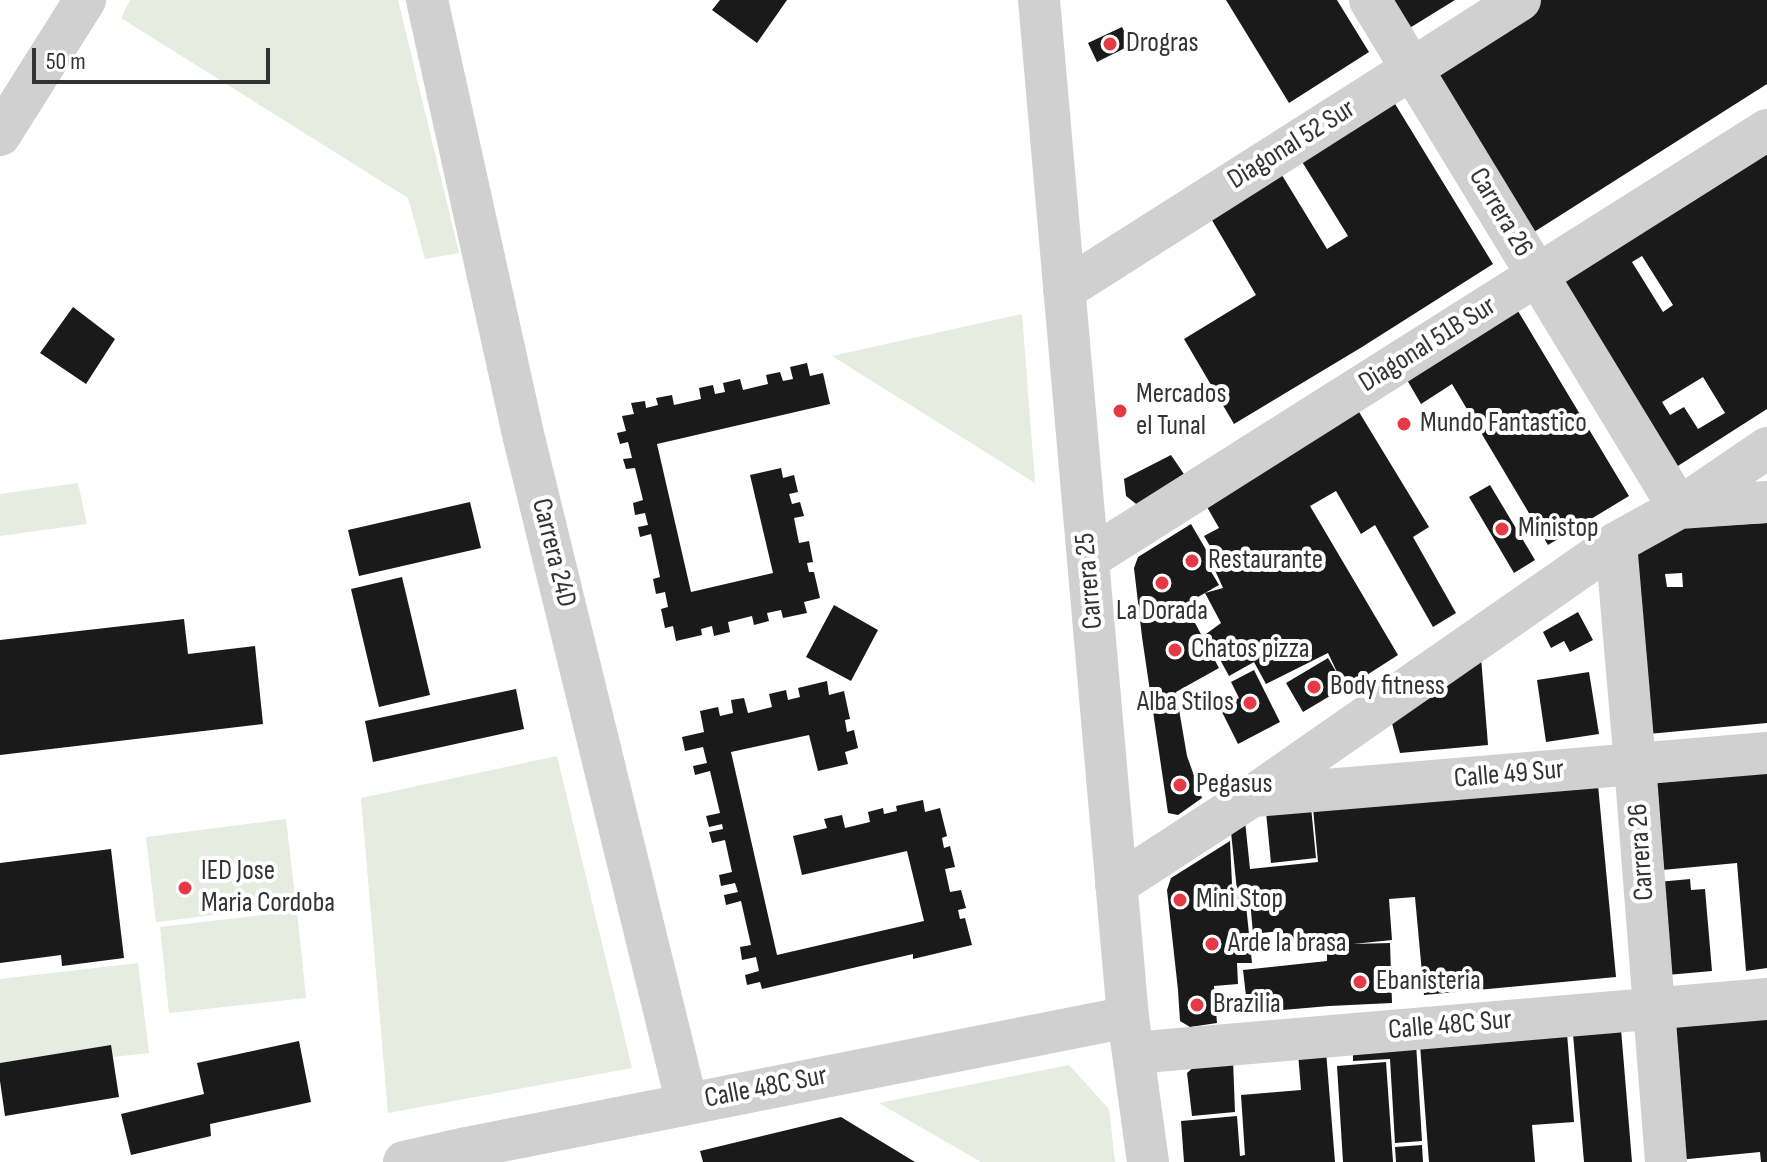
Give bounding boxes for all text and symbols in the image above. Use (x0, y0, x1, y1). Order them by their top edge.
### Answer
place label: Drogras (1126, 27, 1198, 61)
scale bar (36, 32, 274, 82)
marker: Drogras (1101, 35, 1119, 53)
text: 50 m (46, 47, 86, 76)
street label: Diagonal 52 Sur (1222, 93, 1362, 197)
street label: Carrera 26 (1461, 163, 1539, 263)
street label: Diagonal 51B Sur (1353, 290, 1503, 400)
place label: Mercados el Tunal (1136, 378, 1226, 444)
marker: Mercados el Tunal (1111, 402, 1129, 420)
place label: Mundo Fantastico (1420, 407, 1587, 441)
marker: Mundo Fantastico (1395, 415, 1413, 433)
street label: Carrera 24D (523, 495, 583, 611)
place label: Ministop (1518, 512, 1599, 546)
marker: Ministop (1493, 520, 1511, 538)
street label: Carrera 25 (1069, 532, 1111, 630)
place label: Restaurante (1208, 544, 1323, 578)
marker: Restaurante (1183, 552, 1201, 570)
marker: La Dorada (1153, 574, 1171, 592)
place label: La Dorada (1116, 595, 1208, 629)
place label: Chatos pizza (1191, 633, 1309, 667)
marker: Chatos pizza (1166, 641, 1184, 659)
place label: Body fitness (1330, 670, 1445, 704)
marker: Body fitness (1305, 678, 1323, 696)
place label: Alba Stilos (1137, 686, 1234, 720)
marker: Alba Stilos (1241, 694, 1259, 712)
street label: Calle 49 Sur (1453, 753, 1565, 797)
place label: Pegasus (1196, 768, 1272, 802)
marker: Pegasus (1171, 776, 1189, 794)
street label: Carrera 26 (1622, 802, 1662, 902)
place label: IED Jose Maria Cordoba (201, 855, 335, 921)
marker: IED Jose Maria Cordoba (176, 879, 194, 897)
place label: Mini Stop (1196, 883, 1283, 917)
marker: Mini Stop (1171, 891, 1189, 909)
place label: Arde la brasa (1228, 927, 1347, 961)
marker: Arde la brasa (1203, 935, 1221, 953)
place label: Ebanisteria (1376, 965, 1481, 999)
marker: Ebanisteria (1351, 973, 1369, 991)
place label: Brazilia (1213, 988, 1281, 1022)
marker: Brazilia (1188, 996, 1206, 1014)
street label: Calle 48C Sur (1387, 1004, 1513, 1048)
street label: Calle 48C Sur (702, 1060, 830, 1116)

